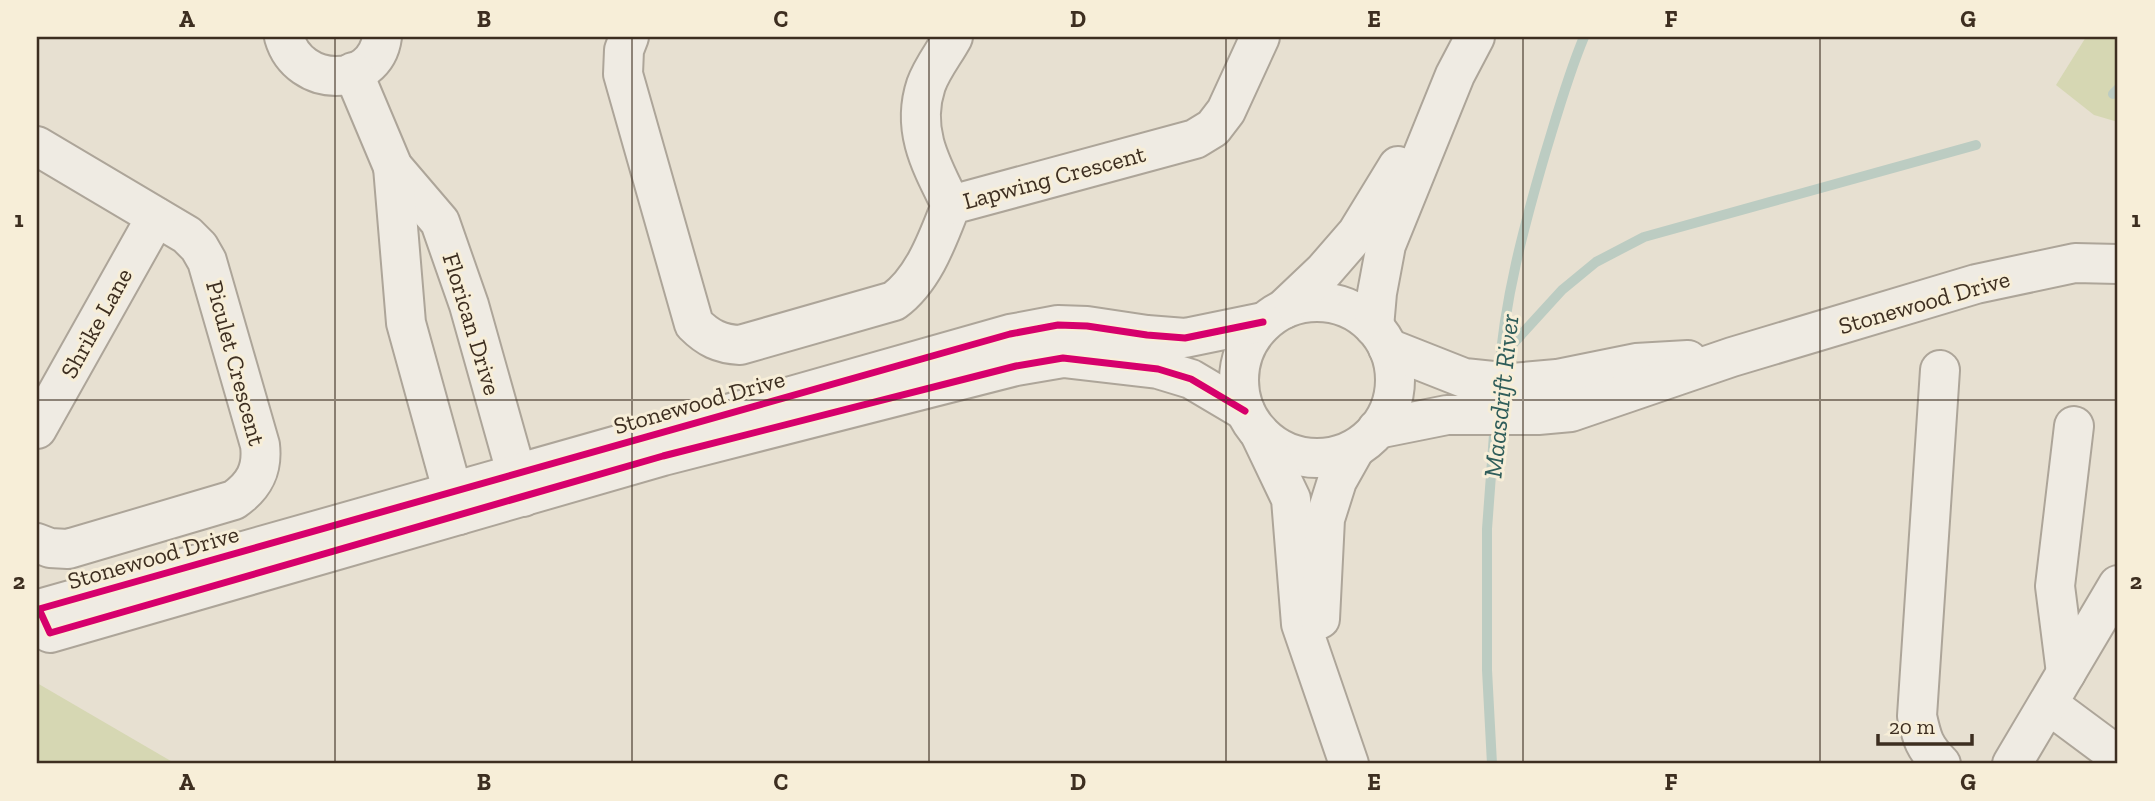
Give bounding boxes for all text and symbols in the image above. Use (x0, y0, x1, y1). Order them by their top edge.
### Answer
text: A (179, 5, 195, 33)
text: B (477, 5, 491, 33)
text: C (774, 5, 788, 33)
text: D (1070, 5, 1086, 33)
text: E (1367, 5, 1381, 33)
text: F (1664, 5, 1678, 33)
text: G (1960, 5, 1976, 33)
street label: Lapwing Crescent (960, 139, 1148, 215)
text: 1 (14, 205, 24, 233)
text: 1 (2131, 205, 2141, 233)
street label: Florican Drive (437, 249, 507, 399)
street label: Shrike Lane (54, 263, 138, 383)
street label: Stonewood Drive (1835, 264, 2013, 340)
street label: Piculet Crescent (200, 277, 272, 449)
water label: Maasdrift River (1476, 312, 1526, 480)
street label: Stonewood Drive (610, 364, 788, 440)
street label: Stonewood Drive (64, 519, 242, 595)
text: 2 (13, 567, 25, 595)
text: 2 (2130, 567, 2142, 595)
scale bar (1878, 703, 1973, 747)
text: 20 m (1889, 714, 1935, 739)
text: A (179, 768, 195, 796)
text: B (477, 768, 491, 796)
text: C (774, 768, 788, 796)
text: D (1070, 768, 1086, 796)
text: E (1367, 768, 1381, 796)
text: F (1664, 768, 1678, 796)
text: G (1960, 768, 1976, 796)

